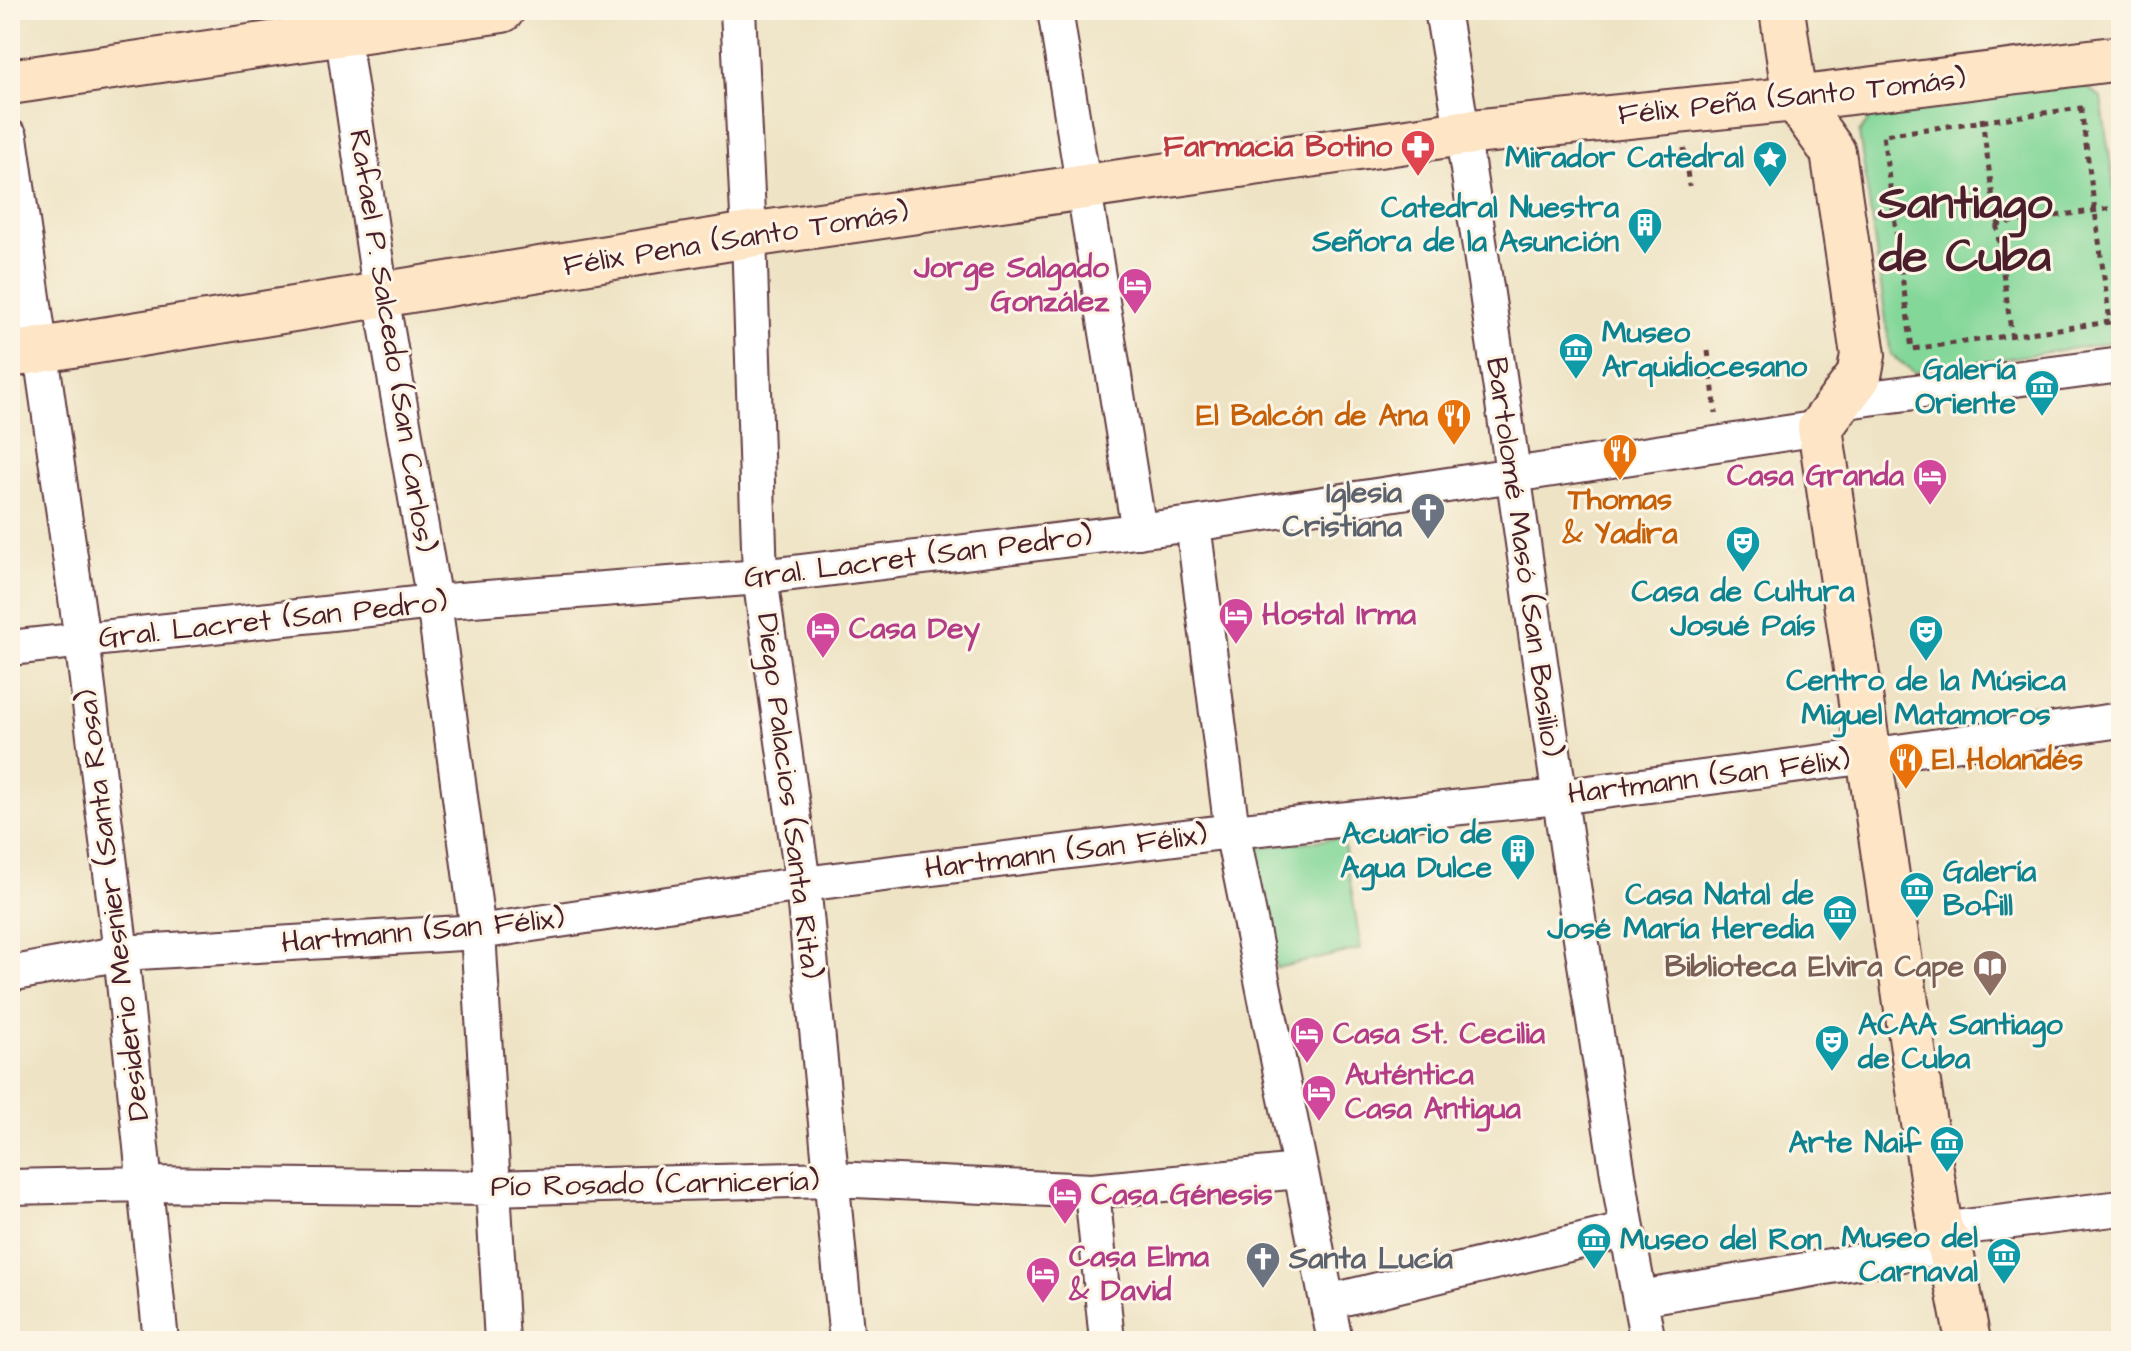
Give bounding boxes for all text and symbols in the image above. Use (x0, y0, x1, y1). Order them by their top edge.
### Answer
street label: Félix Peña (Santo Tomás) (1616, 58, 1968, 136)
place label: Farmacia Botino (1163, 126, 1392, 168)
street label: Rafael P. Salcedo (San Carlos) (338, 127, 446, 555)
pharmacy icon: Farmacia Botino (1399, 128, 1437, 178)
place label: Mirador Catedral (1505, 137, 1744, 179)
place icon: Mirador Catedral (1751, 139, 1789, 189)
district label: Santiago de Cuba (1877, 173, 2052, 290)
place label: Catedral Nuestra Señora de la Asunción (1311, 187, 1620, 263)
street label: Félix Pena (Santo Tomás) (560, 191, 912, 287)
building icon: Catedral Nuestra Señora de la Asunción (1626, 206, 1664, 256)
place label: Jorge Salgado González (913, 247, 1110, 323)
hotel icon: Jorge Salgado González (1116, 266, 1154, 316)
place label: Museo Arquidiocesano (1602, 312, 1807, 388)
museum icon: Museo Arquidiocesano (1557, 331, 1595, 381)
place label: Galería Oriente (1915, 349, 2017, 425)
street label: Bartolomé Masó (San Basilio) (1475, 355, 1573, 759)
museum icon: Galería Oriente (2023, 368, 2061, 418)
place label: El Balcón de Ana (1196, 395, 1429, 437)
restaurant icon: El Balcón de Ana (1435, 397, 1473, 447)
restaurant icon: Thomas & Yadira (1601, 432, 1639, 482)
place label: Casa Granda (1727, 455, 1905, 497)
hotel icon: Casa Granda (1911, 457, 1949, 507)
place label: Iglesia Cristiana (1282, 472, 1403, 548)
place label: Thomas & Yadira (1561, 479, 1678, 555)
church icon: Iglesia Cristiana (1409, 491, 1447, 541)
street label: Gral. Lacret (San Pedro) (741, 515, 1095, 599)
theatre icon: Casa de Cultura Josué País (1724, 524, 1762, 574)
place label: Casa de Cultura Josué País (1632, 571, 1855, 647)
street label: Gral. Lacret (San Pedro) (96, 581, 450, 659)
place label: Hostal Irma (1262, 594, 1417, 636)
hotel icon: Hostal Irma (1217, 596, 1255, 646)
place label: Casa Dey (849, 608, 981, 652)
hotel icon: Casa Dey (804, 610, 842, 660)
street label: Diego Palacios (Santa Rita) (745, 611, 832, 981)
theatre icon: Centro de la Música Miguel Matamoros (1907, 613, 1945, 663)
place label: Centro de la Música Miguel Matamoros (1786, 660, 2067, 738)
street label: Desiderio Mesnier (Santa Rosa) (66, 687, 160, 1123)
street label: Hartmann (San Félix) (1565, 739, 1853, 815)
place label: El Holandés (1932, 739, 2083, 781)
restaurant icon: El Holandés (1887, 741, 1925, 791)
place label: Acuario de Agua Dulce (1340, 813, 1492, 891)
street label: Hartmann (San Félix) (922, 814, 1210, 890)
building icon: Acuario de Agua Dulce (1499, 832, 1537, 882)
place label: Galería Bofill (1943, 851, 2037, 927)
museum icon: Galería Bofill (1898, 870, 1936, 920)
place label: Casa Natal de José María Heredia (1546, 874, 1815, 950)
museum icon: Casa Natal de José María Heredia (1821, 893, 1859, 943)
street label: Hartmann (San Félix) (280, 898, 566, 964)
place label: Biblioteca Elvira Cape (1665, 946, 1964, 989)
library icon: Biblioteca Elvira Cape (1971, 948, 2009, 998)
place label: ACAA Santiago de Cuba (1857, 1004, 2063, 1080)
place label: Casa St. Cecilia (1333, 1013, 1546, 1055)
hotel icon: Casa St. Cecilia (1288, 1015, 1326, 1065)
theatre icon: ACAA Santiago de Cuba (1813, 1023, 1851, 1073)
place label: Auténtica Casa Antigua (1345, 1054, 1521, 1132)
hotel icon: Auténtica Casa Antigua (1300, 1073, 1338, 1123)
place label: Arte Naif (1788, 1122, 1922, 1164)
museum icon: Arte Naif (1928, 1124, 1966, 1174)
street label: Pío Rosado (Carnicería) (490, 1160, 820, 1208)
place label: Casa Génesis (1091, 1174, 1273, 1216)
hotel icon: Casa Génesis (1046, 1176, 1084, 1226)
place label: Museo del Carnaval (1841, 1217, 1978, 1293)
place label: Museo del Ron (1620, 1219, 1822, 1261)
museum icon: Museo del Ron (1575, 1221, 1613, 1271)
place label: Casa Elma & David (1068, 1236, 1210, 1312)
museum icon: Museo del Carnaval (1985, 1236, 2023, 1286)
place label: Santa Lucía (1288, 1238, 1453, 1280)
church icon: Santa Lucía (1244, 1240, 1282, 1290)
hotel icon: Casa Elma & David (1024, 1255, 1062, 1305)

